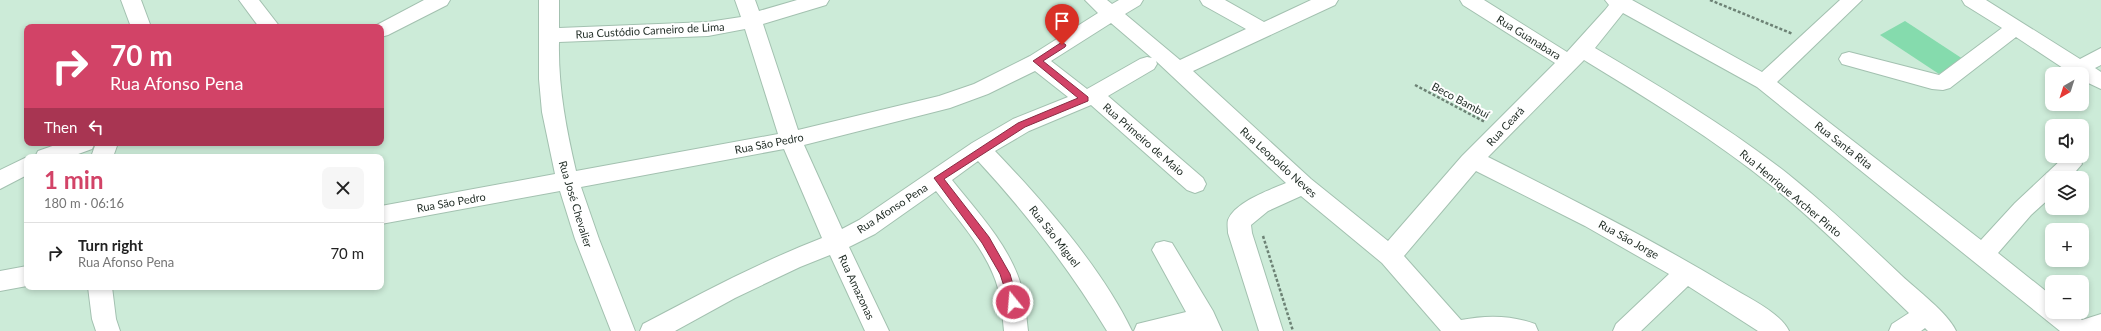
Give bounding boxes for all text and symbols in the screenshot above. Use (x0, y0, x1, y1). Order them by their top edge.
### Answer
pin (1045, 4, 1079, 45)
icon: arrive (1051, 10, 1073, 32)
street label: Rua Guanabara (1494, 12, 1564, 62)
street label: Rua Custódio Carneiro de Lima (575, 20, 725, 40)
text: 70 m (110, 38, 173, 72)
icon: right (44, 40, 96, 92)
north arrow (2045, 67, 2089, 111)
map controls (2045, 67, 2089, 319)
text: Rua Afonso Pena (110, 72, 243, 94)
street label: Beco Bambuí (1430, 79, 1492, 121)
street label: Rua Primeiro de Maio (1101, 100, 1187, 178)
street label: Rua Ceará (1484, 104, 1526, 148)
icon: left (85, 116, 107, 138)
text: Then (44, 118, 77, 136)
street label: Rua Santa Rita (1813, 118, 1875, 172)
button: sound (2045, 119, 2089, 163)
street label: Rua Leopoldo Neves (1238, 124, 1320, 200)
street label: Rua São Pedro (734, 130, 804, 156)
street label: Rua Henrique Archer Pinto (1737, 147, 1845, 239)
street label: Rua José Chevalier (557, 159, 595, 249)
text: 1 min (44, 165, 104, 194)
button: close (322, 167, 364, 209)
button: layers (2045, 171, 2089, 215)
street label: Rua Afonso Pena (854, 180, 930, 236)
street label: Rua São Pedro (416, 190, 486, 214)
text: 180 m · 06:16 (44, 195, 124, 211)
street label: Rua São Miguel (1027, 203, 1083, 269)
street label: Rua São Jorge (1596, 217, 1662, 261)
button: + (2045, 223, 2089, 267)
text: Turn right (78, 236, 143, 254)
icon: right (44, 242, 66, 264)
text: 70 m (330, 244, 364, 262)
street label: Rua Amazonas (836, 252, 878, 322)
text: Rua Afonso Pena (78, 254, 174, 270)
button: − (2045, 275, 2089, 319)
position arrow (992, 281, 1034, 323)

